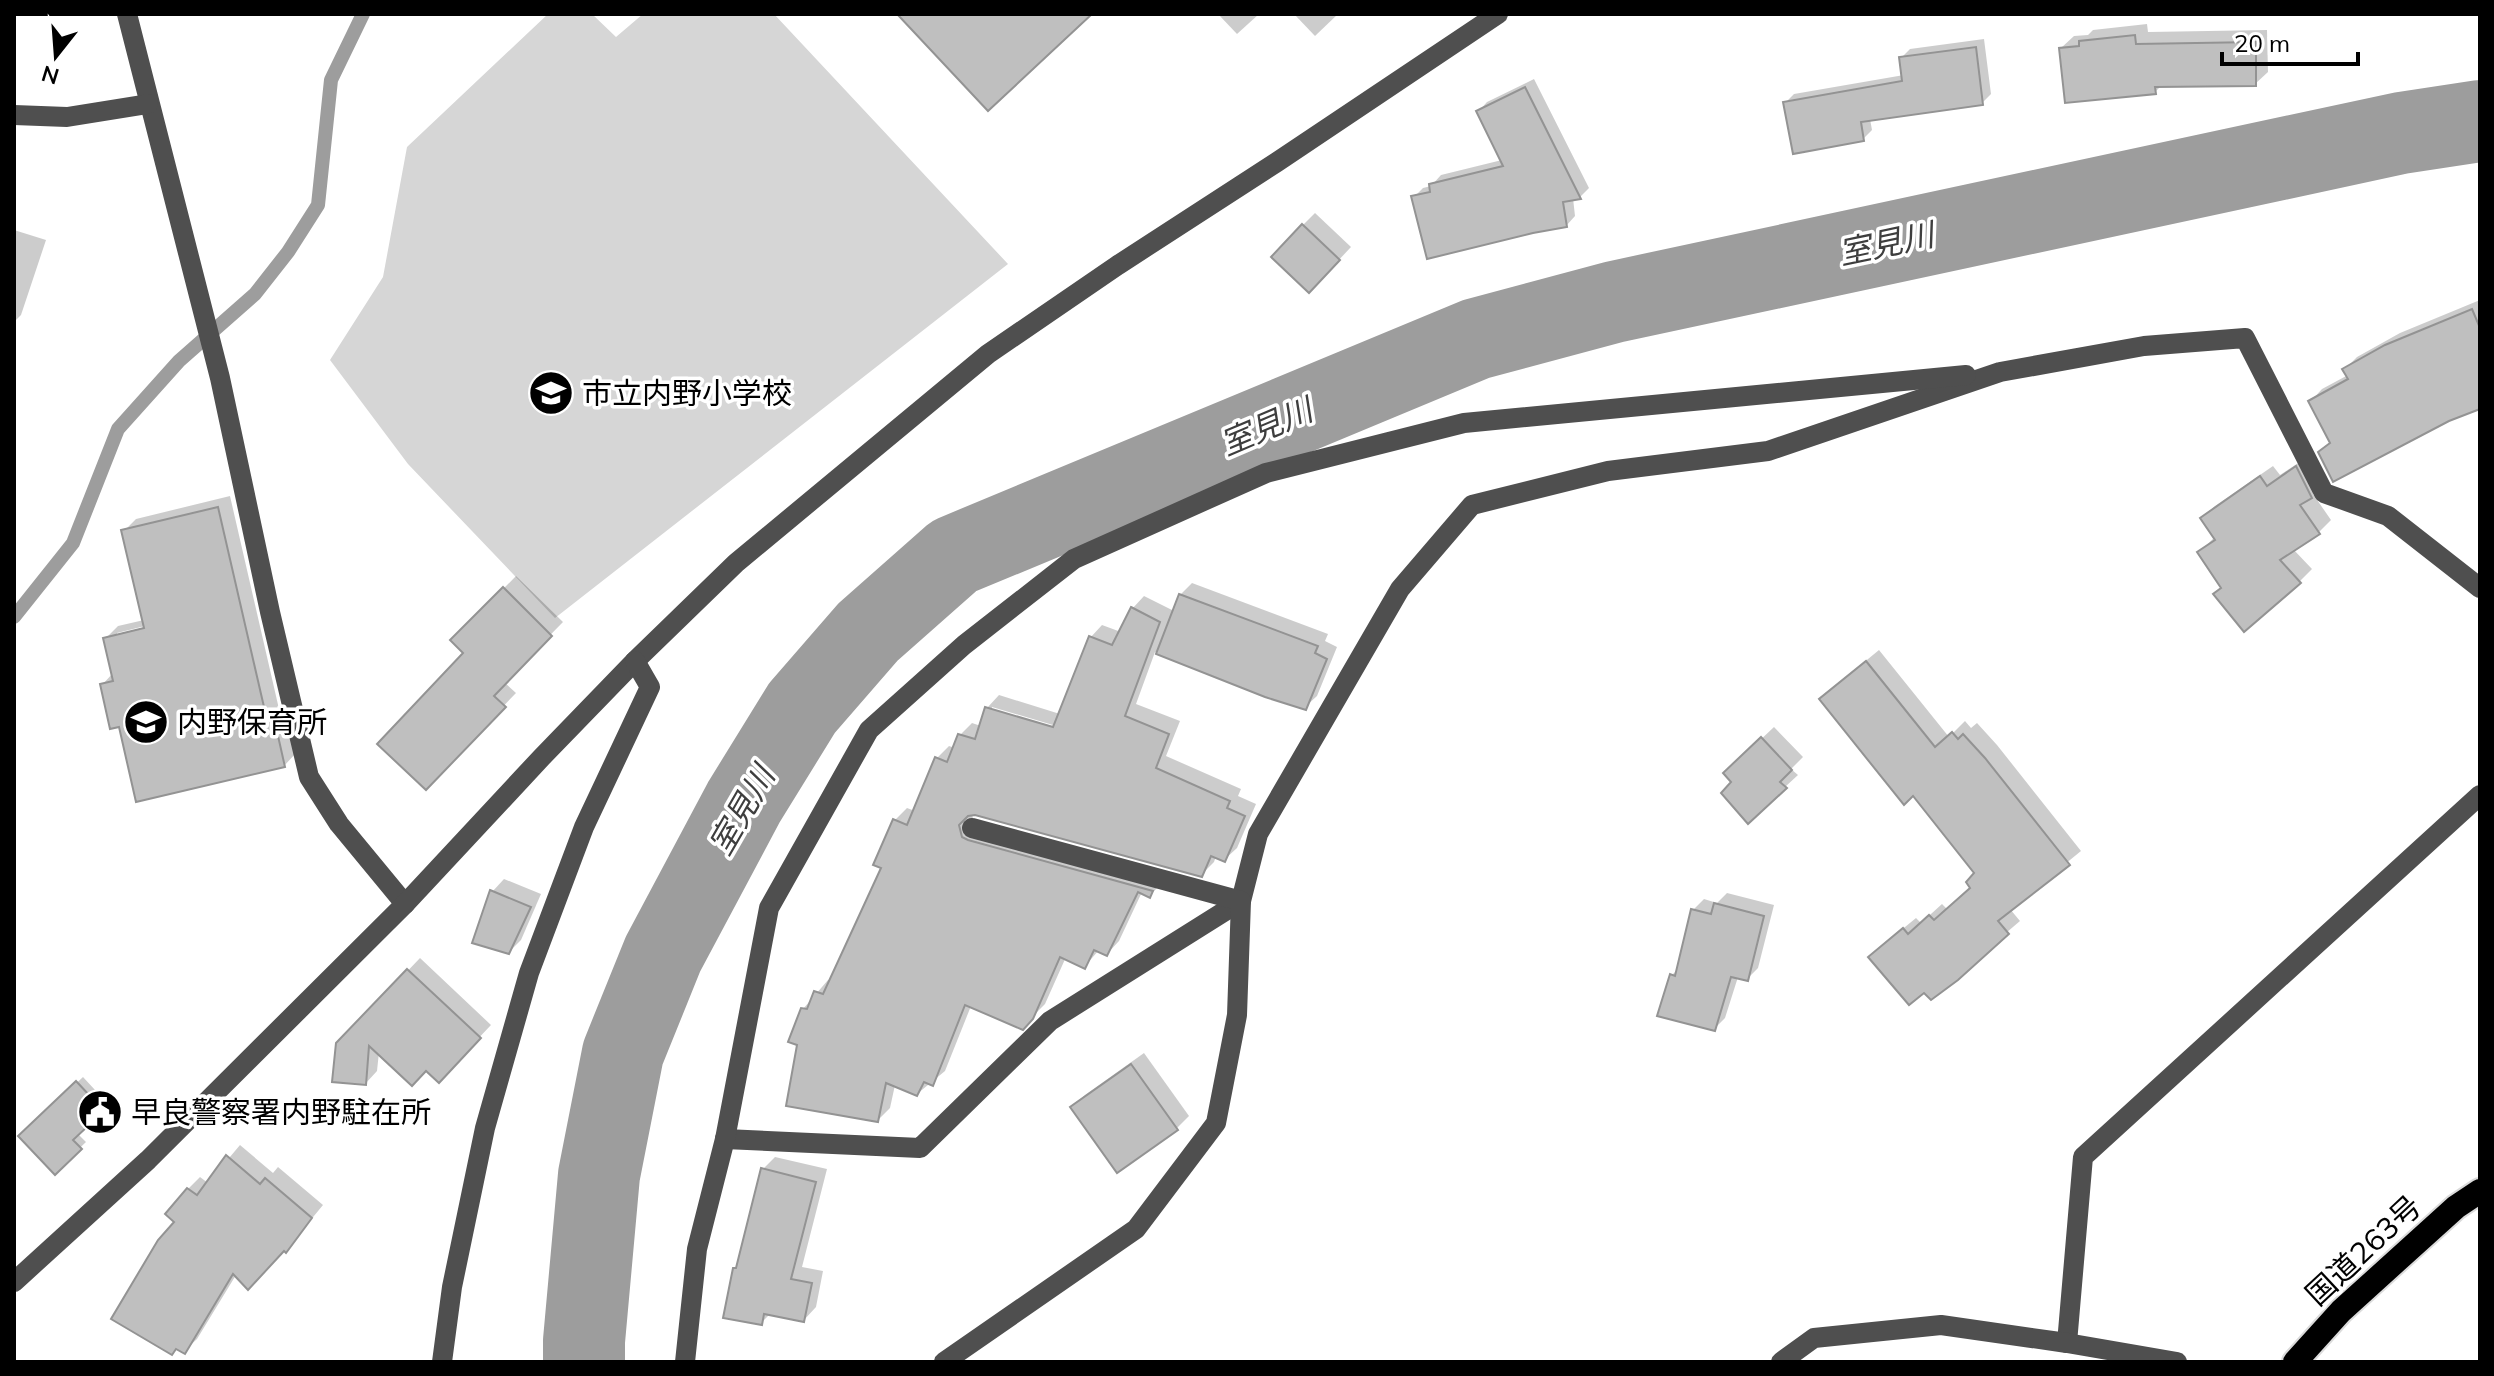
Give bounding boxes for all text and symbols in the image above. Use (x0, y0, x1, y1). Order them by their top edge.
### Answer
north arrow (16, 16, 96, 96)
scale bar (2222, 16, 2358, 66)
text: 20 m (2234, 28, 2290, 58)
text: N (38, 59, 62, 91)
water label: 室見川 (1835, 213, 1940, 273)
school or university icon: 市立内野小学校 (527, 369, 575, 417)
place label: 市立内野小学校 (582, 374, 792, 412)
water label: 室見川 (1214, 388, 1321, 463)
school or university icon: 内野保育所 (122, 698, 170, 746)
place label: 内野保育所 (177, 703, 327, 741)
water label: 室見川 (700, 756, 784, 862)
public building icon: 早良警察署内野駐在所 (76, 1088, 124, 1136)
place label: 早良警察署内野駐在所 (131, 1093, 431, 1131)
street label: 国道263号 (2297, 1187, 2429, 1313)

